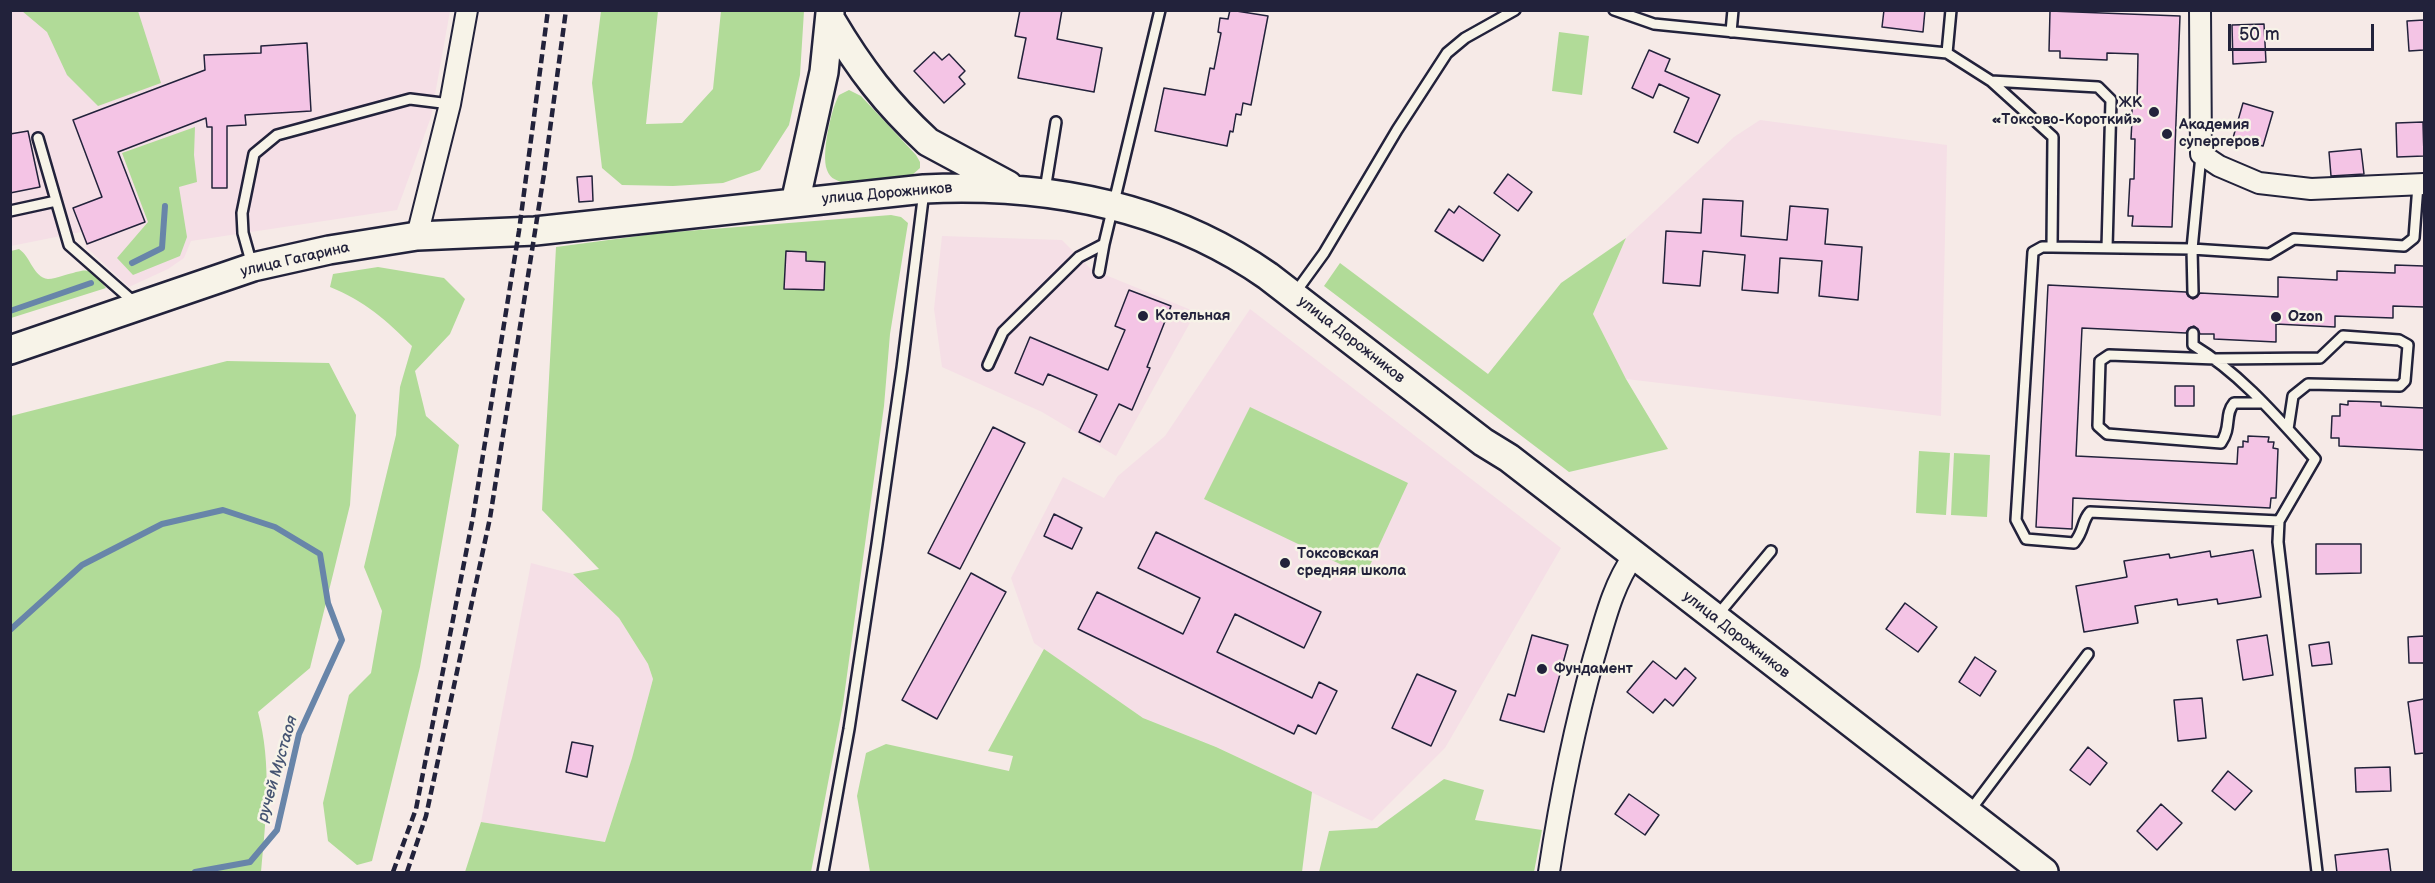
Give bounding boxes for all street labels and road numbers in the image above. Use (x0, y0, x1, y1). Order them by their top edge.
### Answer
street label: улица Дорожников (821, 179, 953, 209)
street label: улица Гагарина (239, 239, 351, 281)
street label: улица Дорожников (1294, 293, 1408, 387)
street label: улица Дорожников (1679, 588, 1793, 682)

